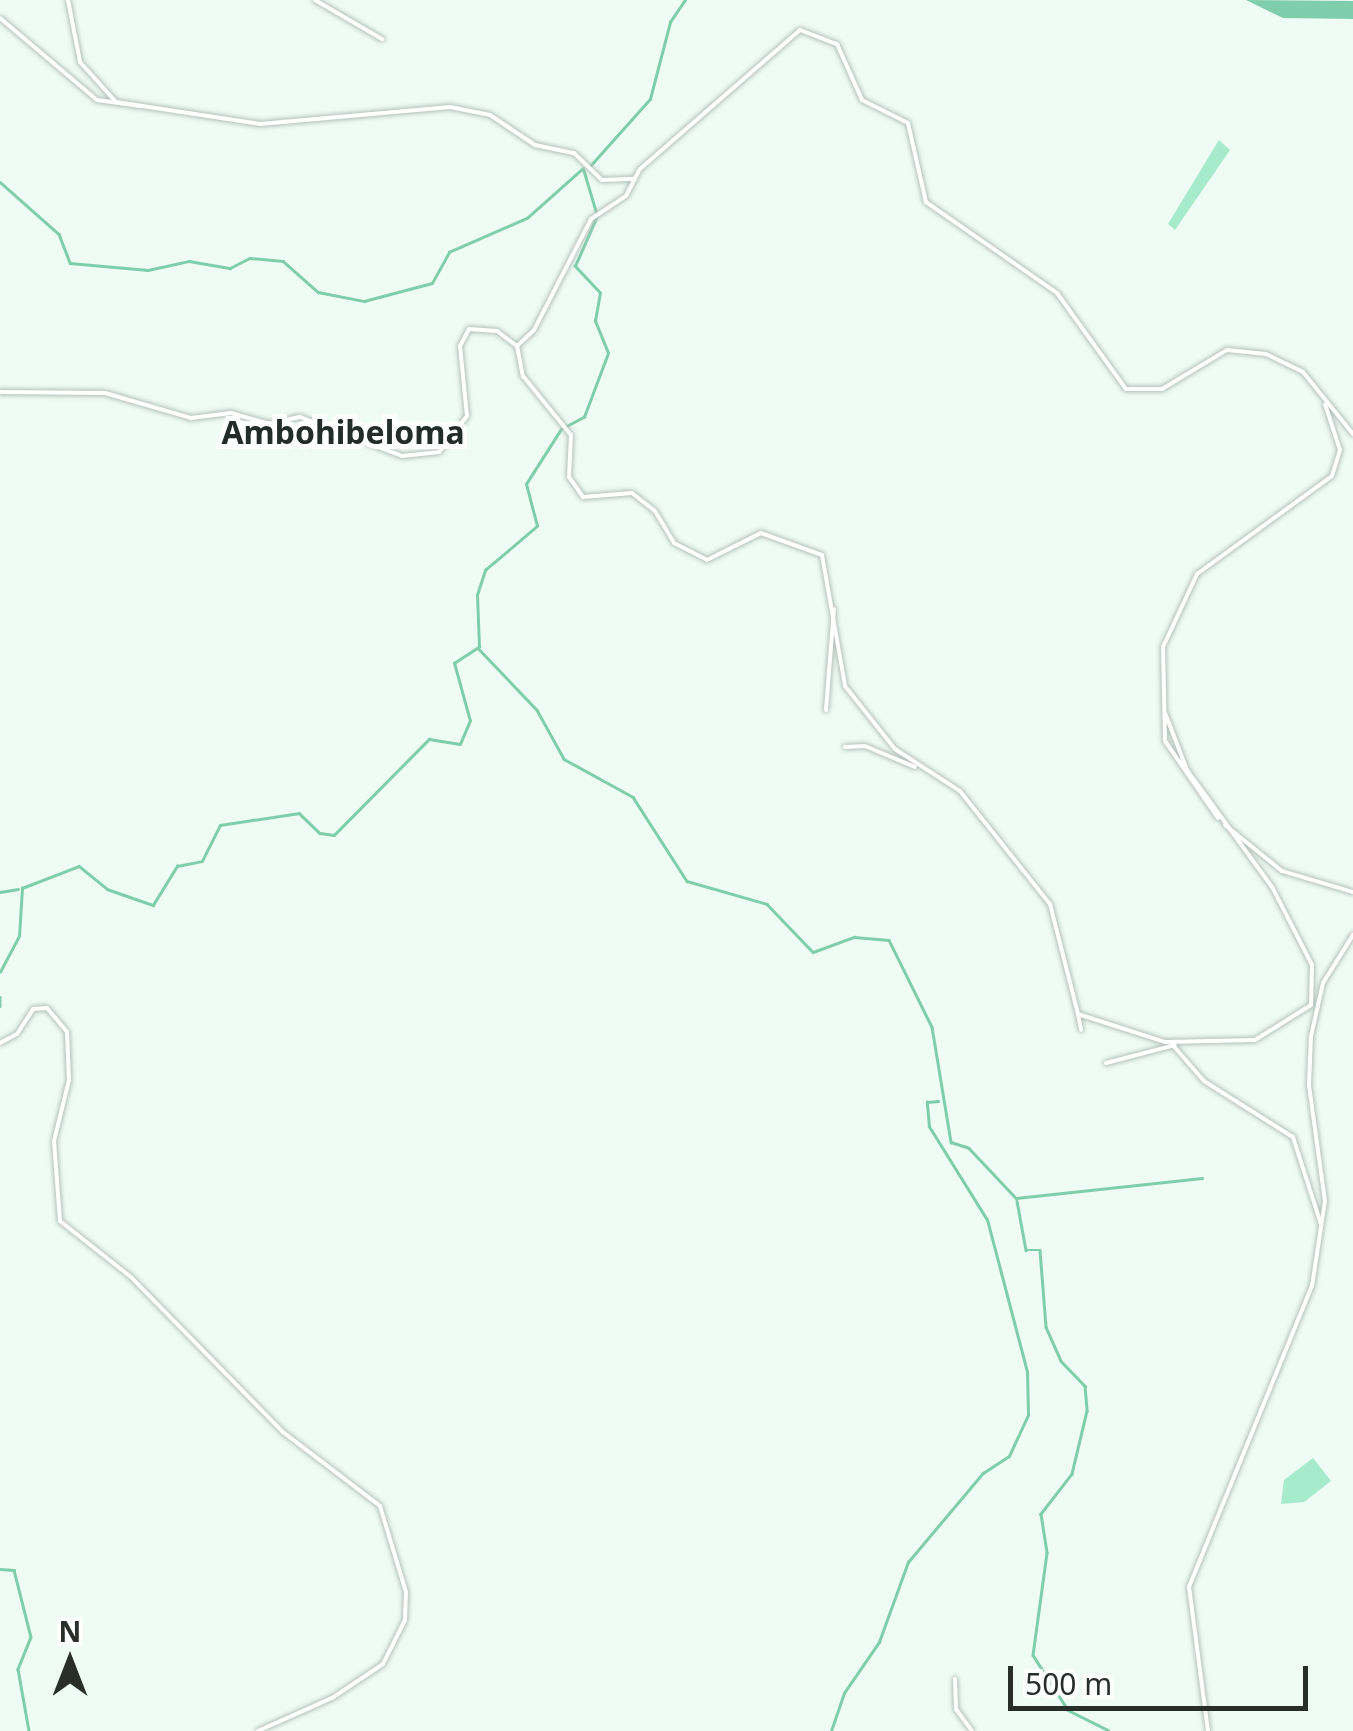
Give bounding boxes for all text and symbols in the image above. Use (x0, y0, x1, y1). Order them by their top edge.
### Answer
district label: Ambohibeloma (221, 413, 465, 451)
north arrow (20, 1611, 120, 1711)
text: N (59, 1612, 81, 1650)
scale bar (1013, 1646, 1313, 1708)
text: 500 m (1025, 1663, 1112, 1704)

